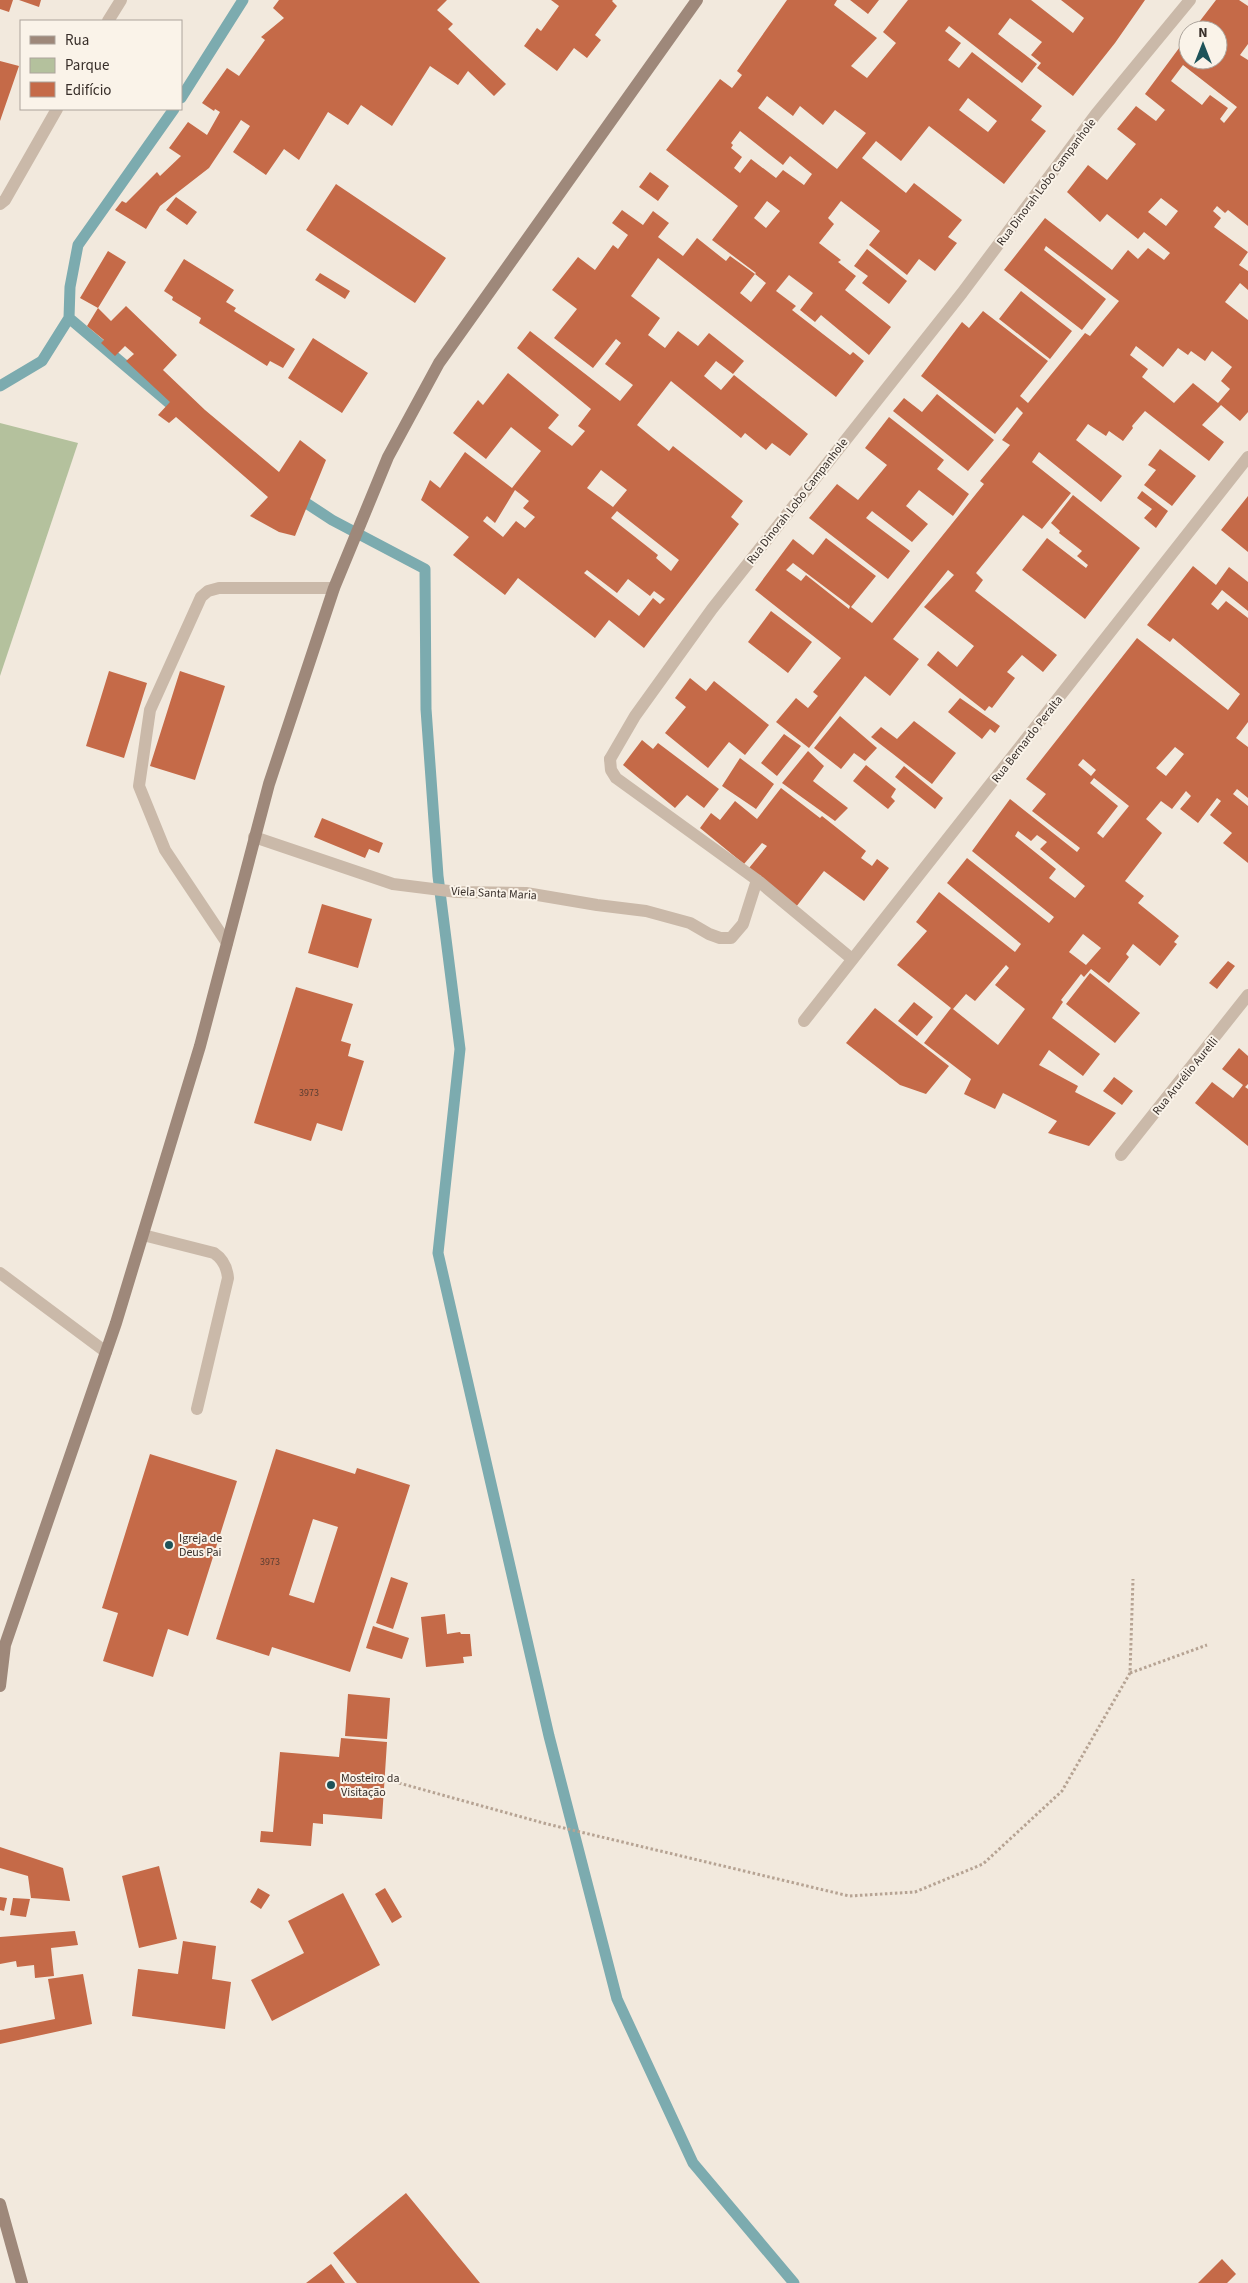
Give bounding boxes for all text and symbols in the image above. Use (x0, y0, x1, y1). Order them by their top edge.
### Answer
legend (20, 20, 182, 110)
north arrow (1178, 20, 1228, 70)
text: N (1198, 23, 1208, 43)
text: Rua (65, 30, 89, 51)
text: Parque (65, 55, 109, 76)
text: Edifício (65, 80, 112, 101)
street label: Rua Dinorah Lobo Campanhole (993, 115, 1100, 250)
street label: Rua Dinorah Lobo Campanhole (743, 435, 852, 568)
street label: Rua Bernardo Peralta (988, 692, 1067, 787)
street label: Viela Santa Maria (451, 883, 537, 904)
street label: Rua Arurélio Aurelli (1149, 1034, 1222, 1119)
house number: 3973 (299, 1086, 319, 1100)
place label: Igreja de Deus Pai (179, 1530, 222, 1561)
marker: Igreja de Deus Pai (163, 1539, 175, 1551)
house number: 3973 (260, 1555, 280, 1569)
place label: Mosteiro da Visitação (341, 1770, 399, 1801)
marker: Mosteiro da Visitação (325, 1779, 337, 1791)

